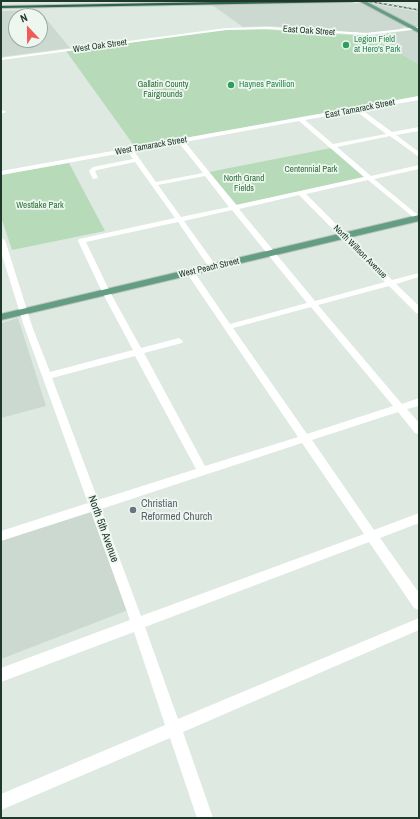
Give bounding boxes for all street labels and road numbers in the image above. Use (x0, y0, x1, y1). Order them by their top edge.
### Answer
street label: East Oak Street (283, 24, 335, 38)
street label: West Oak Street (73, 37, 127, 55)
street label: East Tamarack Street (324, 97, 396, 121)
street label: West Tamarack Street (114, 134, 188, 158)
street label: North Willson Avenue (331, 223, 389, 281)
street label: West Peach Street (178, 256, 240, 280)
street label: North 5th Avenue (85, 494, 121, 564)

